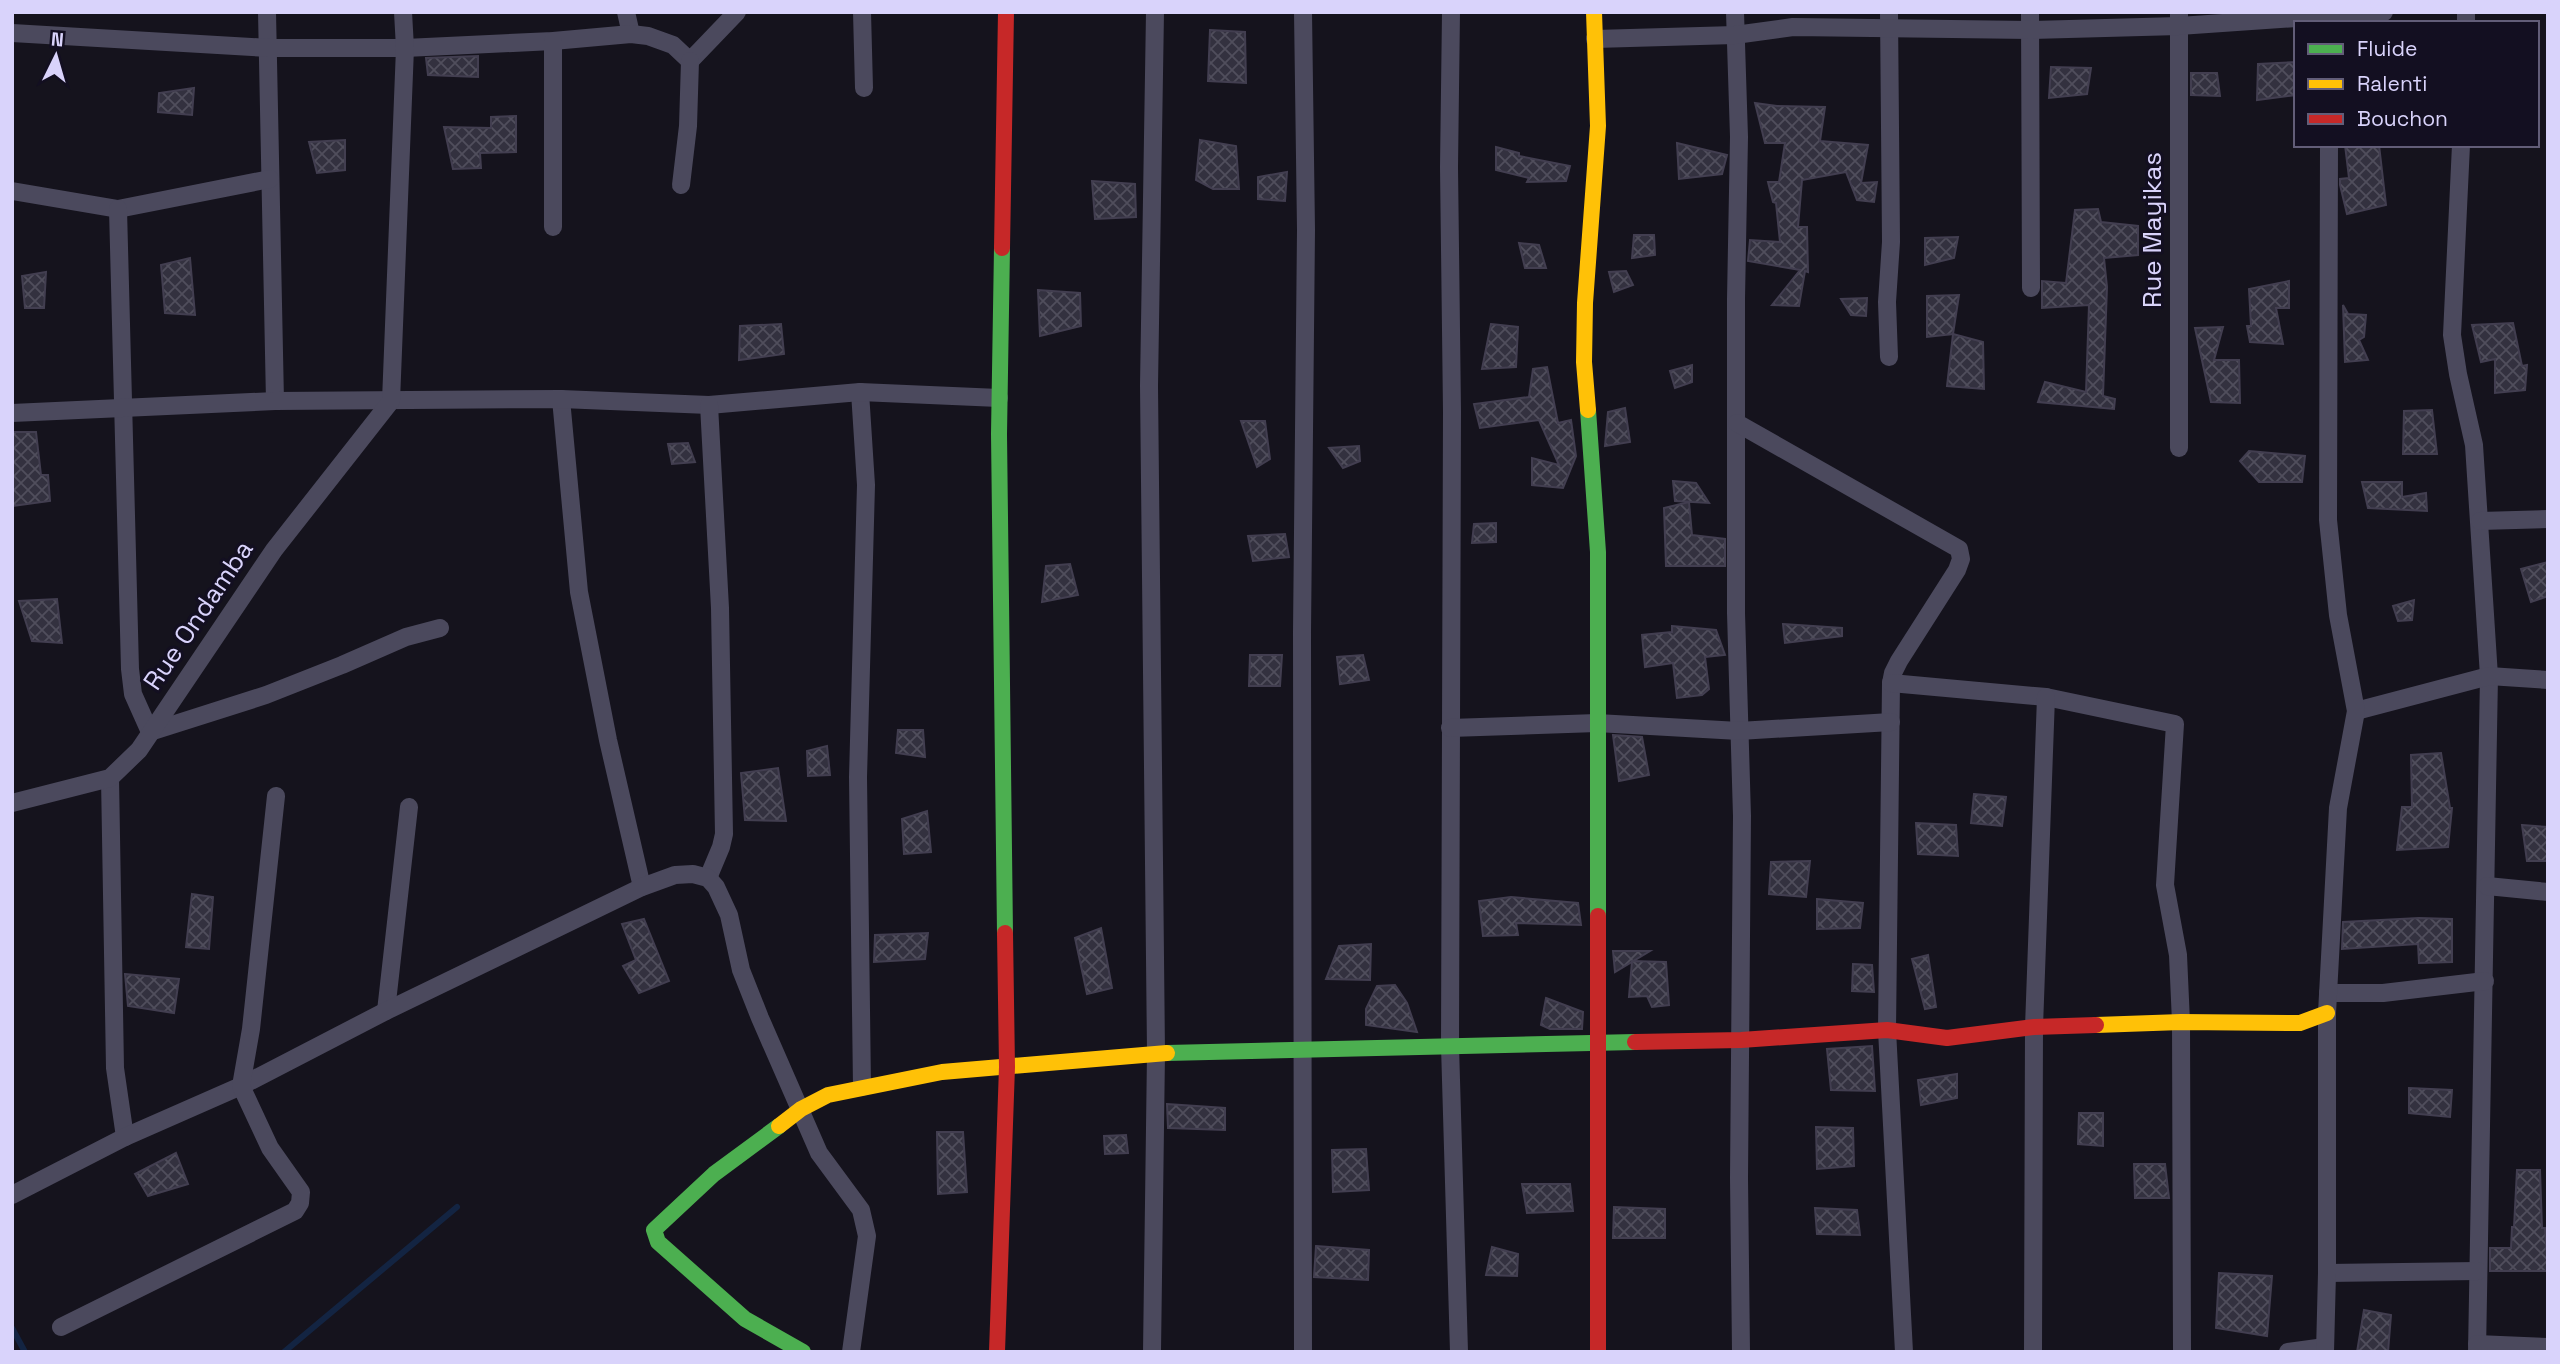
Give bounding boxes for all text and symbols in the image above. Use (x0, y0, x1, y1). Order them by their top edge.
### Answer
north arrow (21, 21, 91, 91)
legend (2294, 21, 2539, 147)
text: N (50, 27, 65, 53)
text: Fluide (2357, 35, 2417, 62)
text: Ralenti (2357, 70, 2427, 97)
text: Bouchon (2357, 105, 2448, 132)
street label: Rue Mayikas (2135, 152, 2169, 308)
street label: Rue Ondamba (135, 534, 261, 696)

